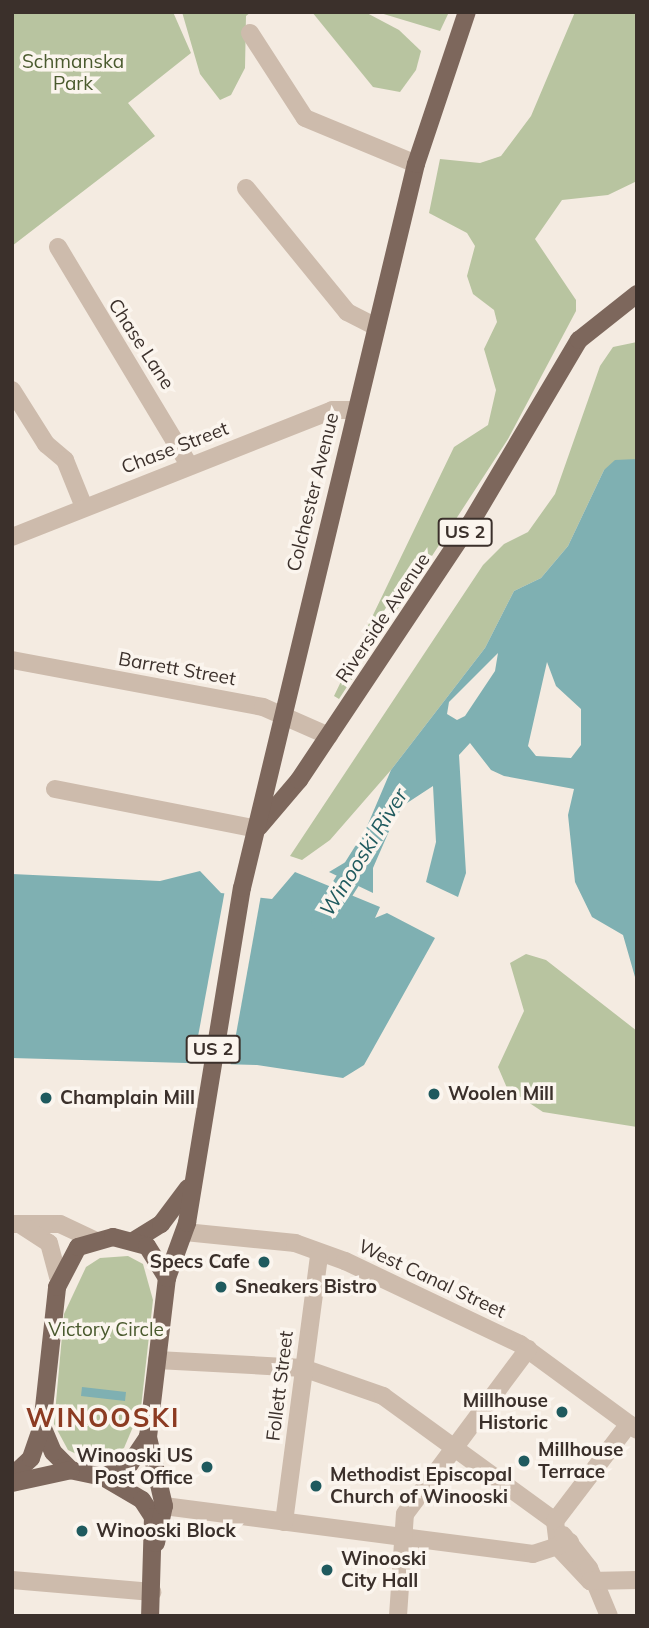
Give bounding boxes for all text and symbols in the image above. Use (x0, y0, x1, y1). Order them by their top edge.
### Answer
park label: Schmanska Park (22, 51, 124, 95)
street label: Chase Lane (103, 294, 179, 394)
street label: Colchester Avenue (282, 410, 344, 574)
street label: Chase Street (118, 417, 232, 479)
road number: US 2 (437, 518, 493, 546)
street label: Riverside Avenue (331, 549, 435, 687)
street label: Barrett Street (116, 647, 238, 691)
water label: Winooski River (314, 783, 412, 921)
road number: US 2 (185, 1034, 241, 1064)
place label: Woolen Mill (448, 1083, 554, 1105)
marker: Woolen Mill (426, 1086, 442, 1102)
place label: Champlain Mill (60, 1087, 195, 1109)
marker: Champlain Mill (38, 1090, 54, 1106)
street label: West Canal Street (355, 1235, 509, 1323)
place label: Specs Cafe (150, 1251, 250, 1273)
marker: Specs Cafe (256, 1254, 272, 1270)
place label: Sneakers Bistro (235, 1276, 377, 1298)
marker: Sneakers Bistro (213, 1279, 229, 1295)
park label: Victory Circle (48, 1319, 164, 1341)
street label: Follett Street (262, 1329, 298, 1443)
place label: Millhouse Historic (463, 1390, 548, 1434)
district label: WINOOSKI (27, 1402, 179, 1434)
marker: Millhouse Historic (554, 1404, 570, 1420)
place label: Millhouse Terrace (538, 1439, 623, 1483)
place label: Winooski US Post Office (76, 1445, 193, 1489)
marker: Millhouse Terrace (516, 1453, 532, 1469)
marker: Winooski US Post Office (199, 1459, 215, 1475)
place label: Methodist Episcopal Church of Winooski (330, 1464, 512, 1508)
marker: Methodist Episcopal Church of Winooski (308, 1478, 324, 1494)
place label: Winooski Block (96, 1520, 236, 1542)
marker: Winooski Block (74, 1523, 90, 1539)
place label: Winooski City Hall (341, 1548, 426, 1592)
marker: Winooski City Hall (319, 1562, 335, 1578)

